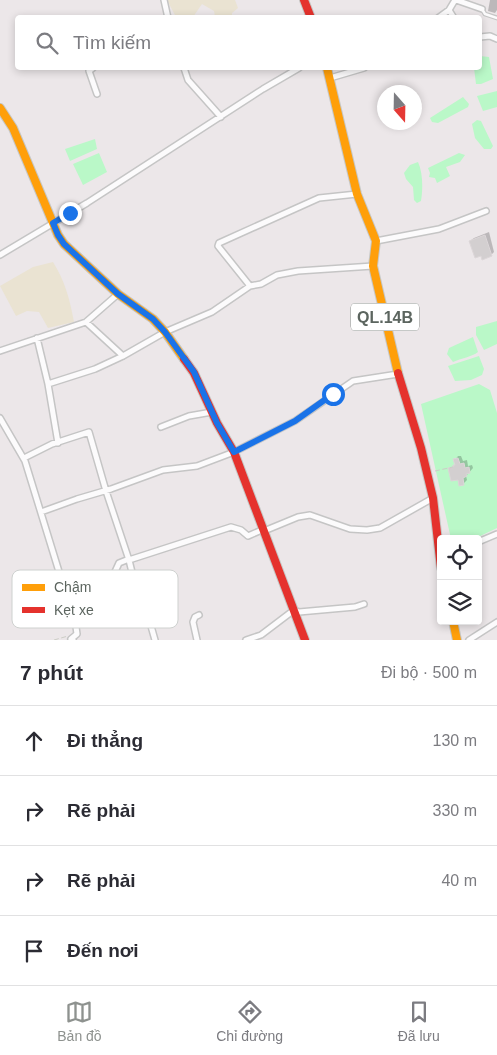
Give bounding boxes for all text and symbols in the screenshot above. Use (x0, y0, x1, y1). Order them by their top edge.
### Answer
search box (15, 15, 482, 70)
icon: search (33, 29, 61, 57)
text: Tìm kiếm (73, 32, 151, 53)
north arrow (377, 85, 422, 130)
route end (59, 202, 82, 225)
road number: QL.14B (351, 304, 419, 330)
route start (322, 383, 345, 406)
map controls (437, 535, 482, 625)
button: locate (437, 535, 482, 580)
legend (12, 570, 178, 628)
text: Chậm (54, 579, 91, 595)
button: layers (437, 580, 482, 625)
text: Kẹt xe (54, 602, 94, 618)
text: 7 phút (20, 661, 83, 684)
text: Đi bộ · 500 m (381, 664, 477, 681)
icon: ahead (20, 727, 48, 755)
text: Đi thẳng (67, 730, 143, 751)
text: 130 m (433, 732, 477, 749)
icon: right (20, 797, 48, 825)
text: Rẽ phải (67, 800, 136, 821)
text: 330 m (433, 802, 477, 819)
icon: right (20, 867, 48, 895)
text: Rẽ phải (67, 870, 136, 891)
text: 40 m (441, 872, 477, 889)
icon: arrive (20, 937, 48, 965)
text: Đến nơi (67, 940, 139, 961)
tab: Bản đồ (57, 998, 102, 1044)
tab: Chỉ đường (216, 998, 283, 1044)
tab: Đã lưu (398, 998, 440, 1044)

